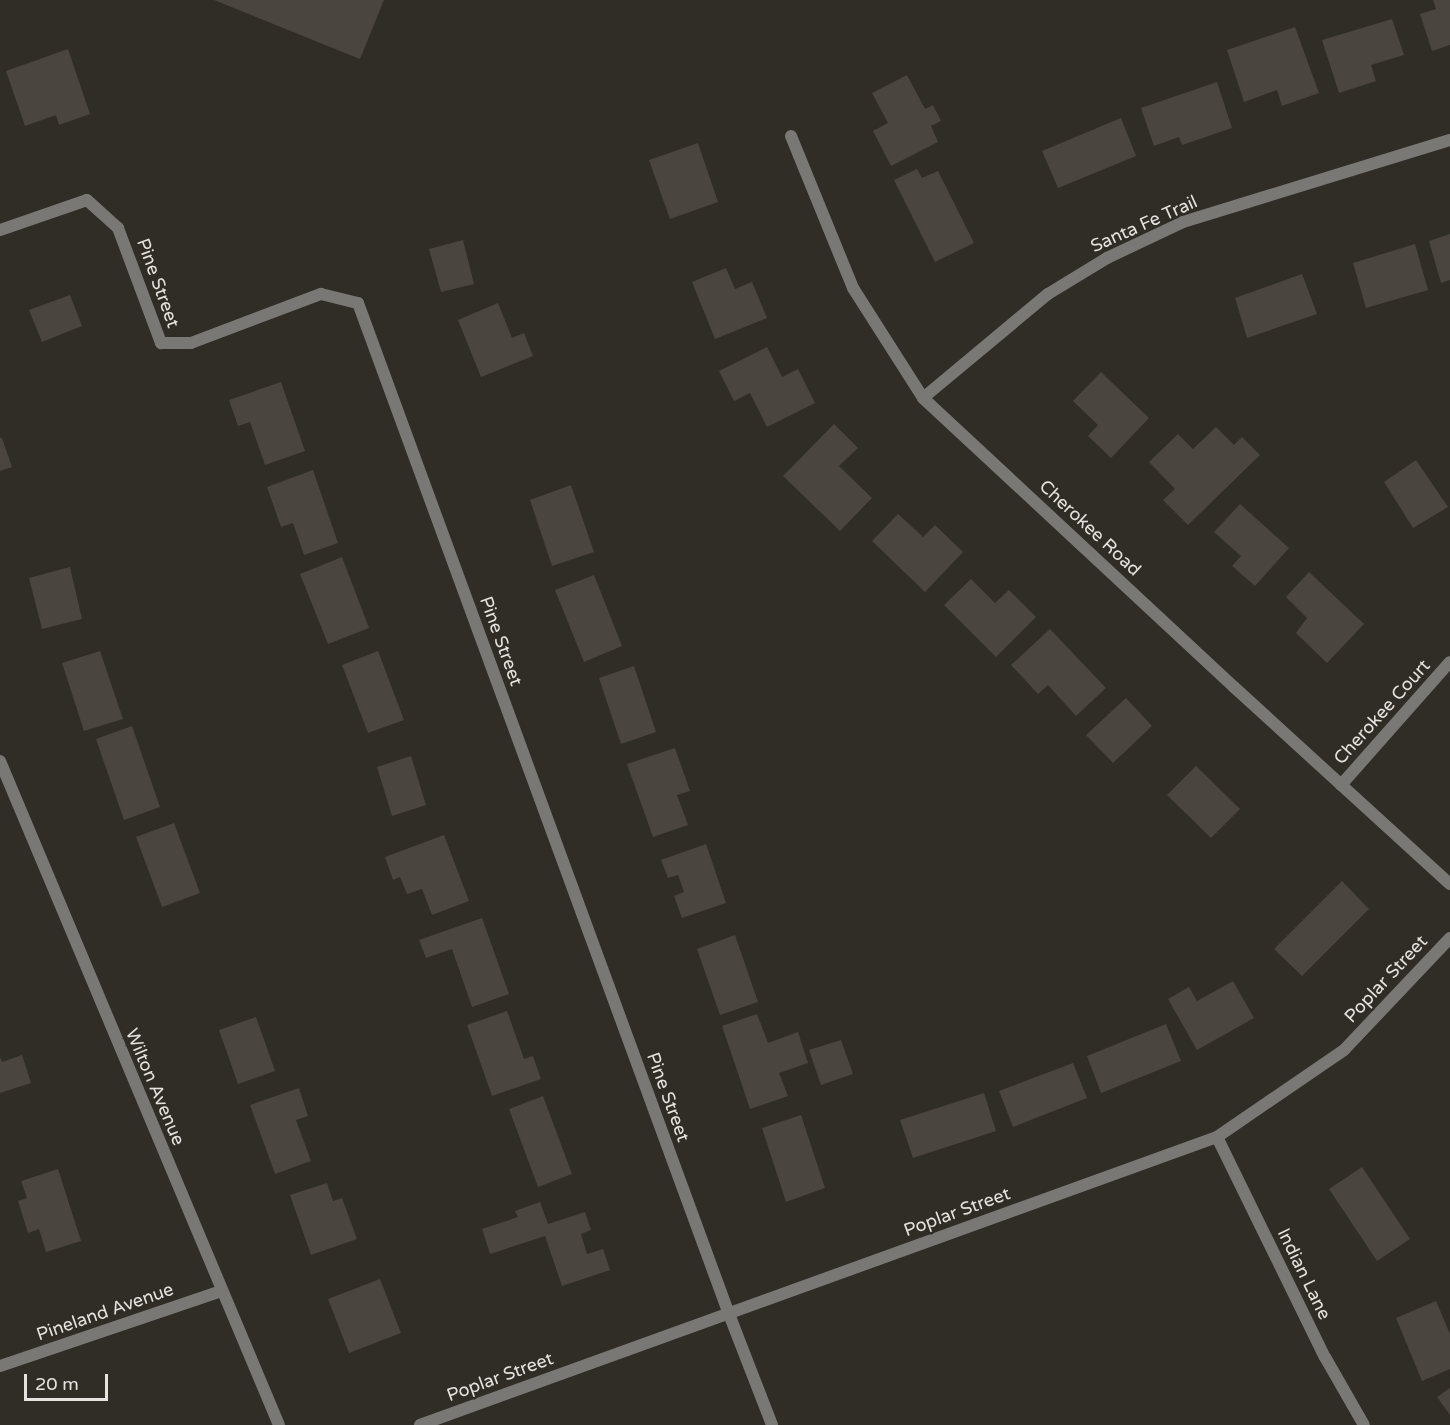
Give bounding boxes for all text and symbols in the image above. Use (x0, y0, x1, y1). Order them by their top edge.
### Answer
street label: Santa Fe Trail (1087, 191, 1201, 257)
street label: Pine Street (132, 235, 184, 331)
street label: Cherokee Road (1035, 475, 1145, 581)
street label: Pine Street (475, 593, 527, 689)
street label: Cherokee Court (1329, 655, 1435, 769)
street label: Poplar Street (1340, 931, 1432, 1027)
street label: Wilton Avenue (121, 1025, 189, 1149)
street label: Pine Street (642, 1049, 694, 1145)
street label: Poplar Street (901, 1183, 1013, 1241)
street label: Indian Lane (1273, 1225, 1335, 1323)
street label: Pineland Avenue (34, 1278, 176, 1346)
street label: Poplar Street (444, 1348, 556, 1406)
scale bar (27, 1362, 111, 1400)
text: 20 m (35, 1373, 79, 1395)

